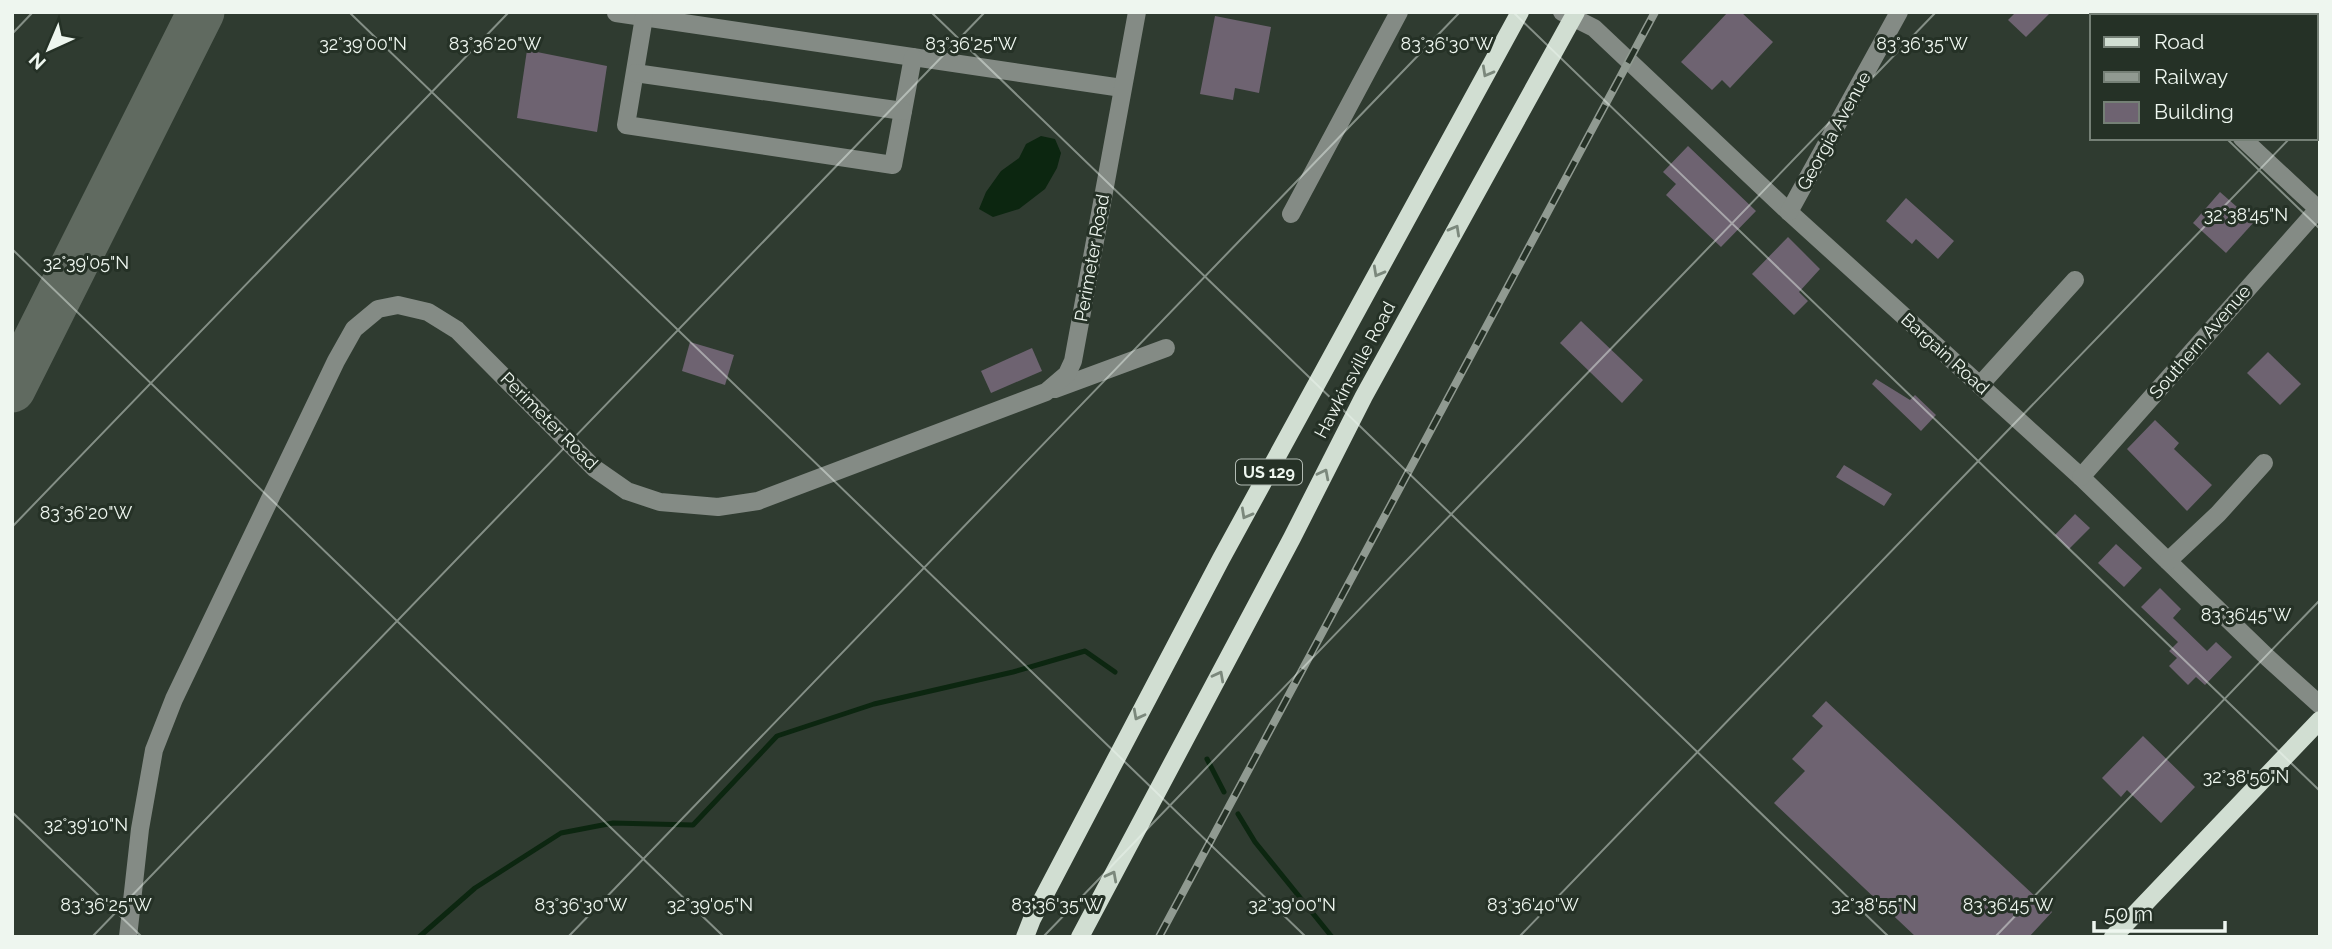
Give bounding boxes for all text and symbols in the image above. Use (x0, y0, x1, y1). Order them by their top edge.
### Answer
north arrow (14, 14, 84, 84)
legend (2090, 14, 2318, 140)
text: Road (2154, 29, 2204, 54)
text: 32°39'00"N (319, 33, 407, 54)
text: 83°36'20"W (449, 33, 542, 54)
text: 83°36'25"W (925, 33, 1017, 54)
text: 83°36'30"W (1401, 33, 1494, 54)
text: 83°36'35"W (1876, 33, 1968, 54)
text: N (24, 48, 50, 74)
text: Railway (2154, 64, 2228, 89)
one-way arrow (1482, 65, 1495, 77)
street label: Georgia Avenue (1792, 67, 1875, 194)
text: Building (2154, 99, 2234, 124)
street label: Perimeter Road (1070, 193, 1113, 323)
text: 32°38'45"N (2204, 204, 2288, 225)
one-way arrow (1447, 225, 1460, 238)
text: 32°39'05"N (43, 252, 129, 273)
one-way arrow (1373, 265, 1386, 277)
street label: Southern Avenue (2145, 280, 2255, 403)
street label: Hawkinsville Road (1310, 298, 1399, 442)
street label: Bargain Road (1897, 309, 1994, 399)
street label: Perimeter Road (496, 368, 602, 474)
road number: US 129 (1236, 460, 1302, 485)
one-way arrow (1316, 469, 1330, 481)
text: 83°36'20"W (40, 502, 133, 523)
one-way arrow (1240, 507, 1254, 520)
text: 83°36'45"W (2201, 604, 2292, 625)
one-way arrow (1210, 670, 1224, 683)
one-way arrow (1133, 708, 1147, 720)
text: 32°38'50"N (2203, 766, 2289, 787)
text: 32°39'10"N (44, 814, 128, 835)
one-way arrow (1104, 871, 1117, 884)
scale bar (2094, 890, 2225, 934)
text: 83°36'25"W (60, 894, 152, 915)
text: 83°36'30"W (535, 894, 628, 915)
text: 32°39'05"N (667, 894, 753, 915)
text: 83°36'35"W (1011, 894, 1103, 915)
text: 32°39'00"N (1248, 894, 1336, 915)
text: 83°36'40"W (1487, 894, 1579, 915)
text: 32°38'55"N (1831, 894, 1917, 915)
text: 83°36'45"W (1963, 894, 2054, 915)
text: 50 m (2104, 901, 2153, 926)

